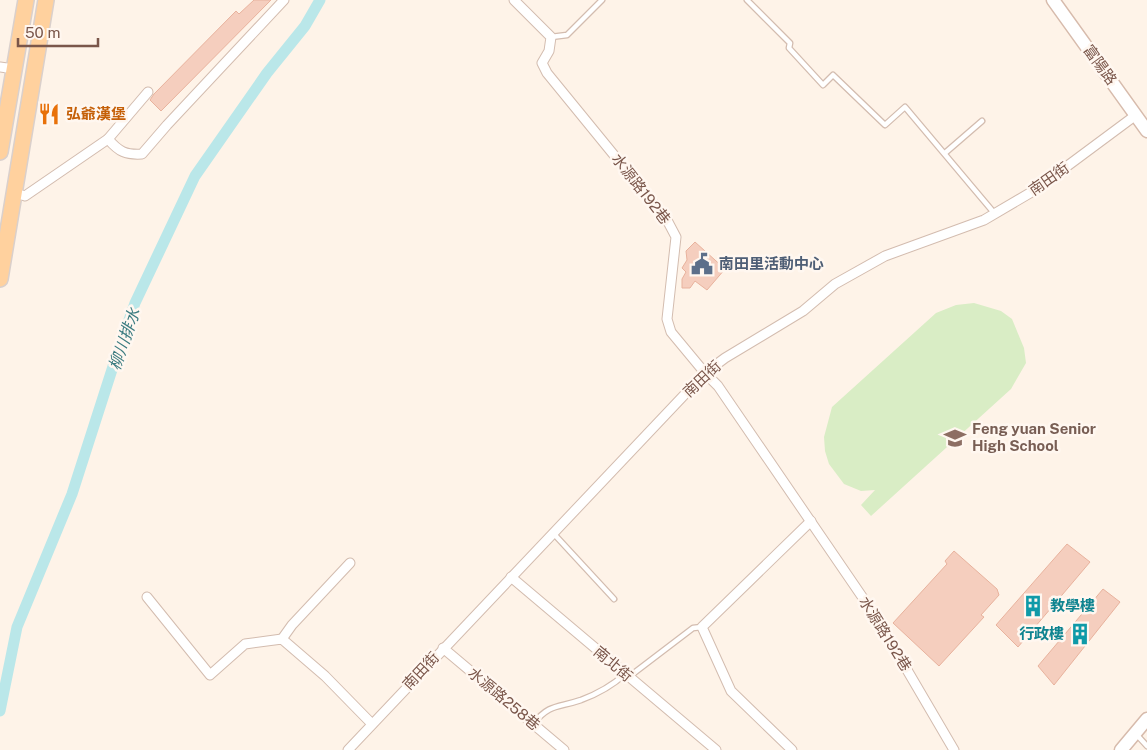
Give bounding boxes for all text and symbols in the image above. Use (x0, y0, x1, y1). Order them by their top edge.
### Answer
scale bar (18, 15, 98, 47)
text: 50 m (25, 24, 60, 41)
street label: 富陽路 (1080, 42, 1121, 88)
restaurant icon: 弘爺漢堡 (36, 101, 62, 127)
place label: 弘爺漢堡 (66, 105, 126, 122)
street label: 水源路192巷 (609, 150, 674, 227)
street label: 南田街 (1025, 159, 1072, 198)
public building icon: 南田里活動中心 (689, 251, 715, 277)
place label: 南田里活動中心 (719, 255, 824, 272)
water label: 柳川排水 (105, 305, 144, 373)
street label: 南田街 (679, 357, 724, 400)
place label: Feng yuan Senior High School (972, 420, 1096, 454)
school or university icon: Feng yuan Senior High School (942, 425, 968, 451)
street label: 水源路192巷 (856, 593, 915, 674)
building icon: 教學樓 (1020, 593, 1046, 619)
place label: 教學樓 (1050, 597, 1095, 614)
building icon: 行政樓 (1067, 621, 1093, 647)
place label: 行政樓 (1019, 625, 1064, 642)
street label: 南北街 (591, 643, 636, 685)
street label: 南田街 (399, 648, 442, 693)
street label: 水源路258巷 (465, 664, 544, 733)

